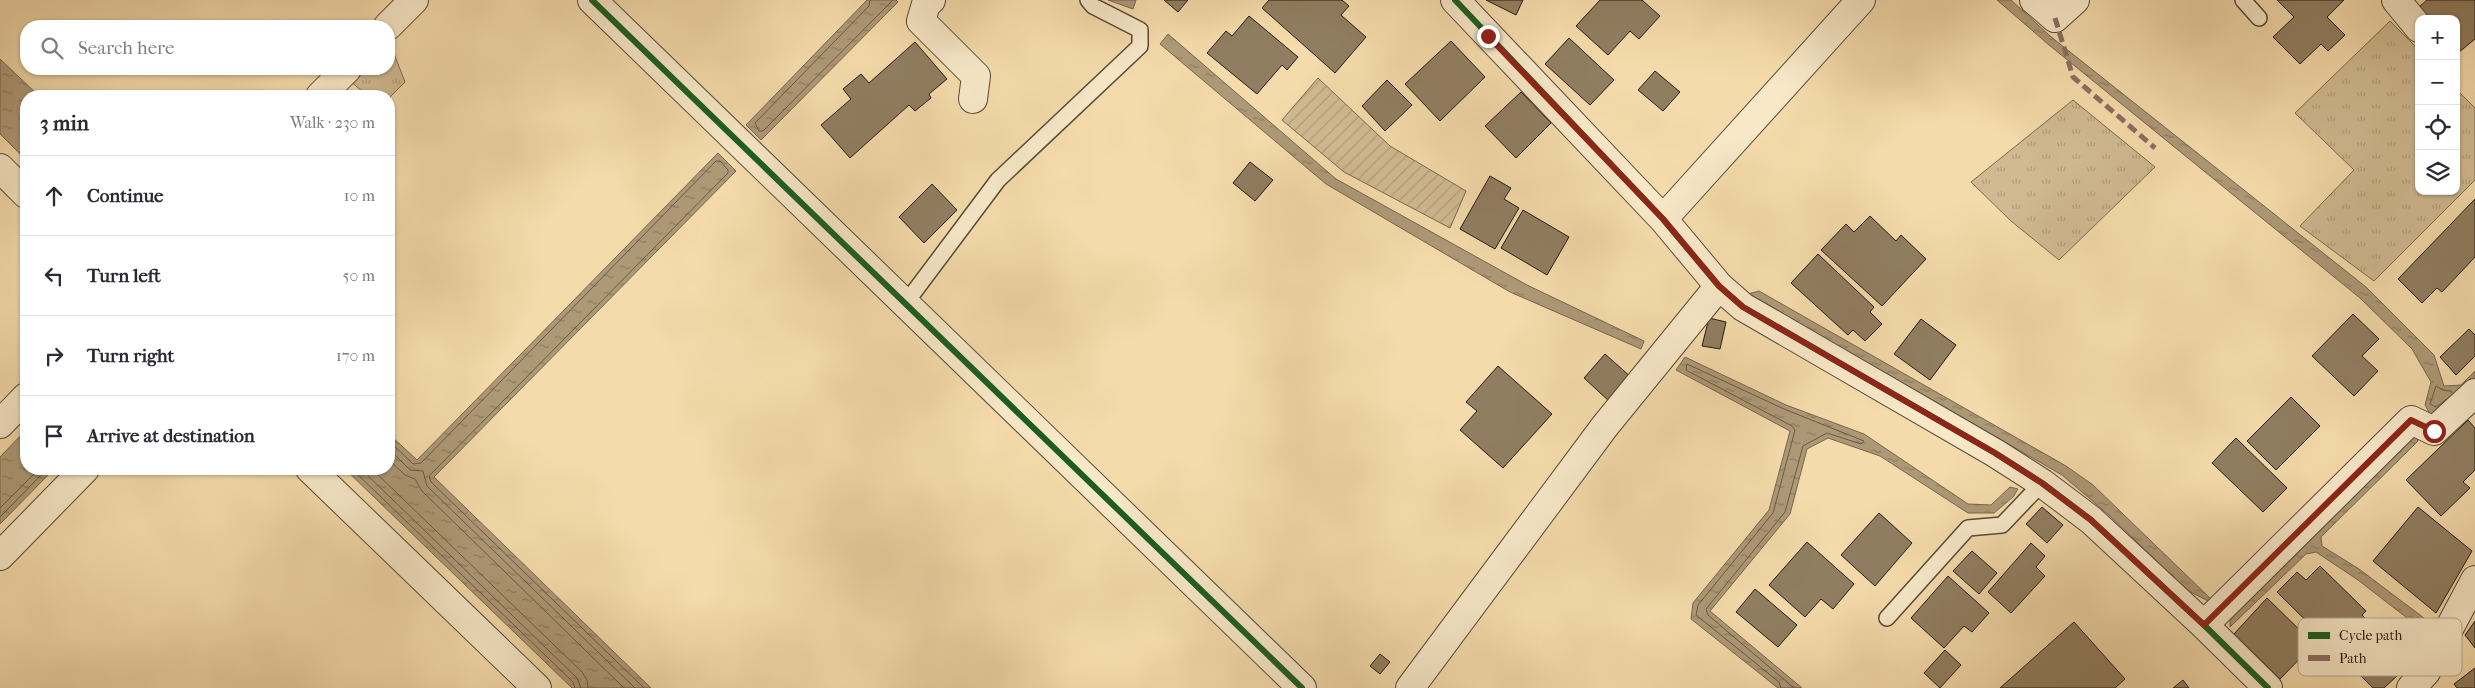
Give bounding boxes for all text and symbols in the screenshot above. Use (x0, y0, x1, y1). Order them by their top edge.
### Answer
map controls (2415, 15, 2460, 195)
button: + (2415, 15, 2460, 60)
search box (20, 20, 395, 75)
route end (1477, 25, 1500, 48)
icon: search (38, 34, 66, 62)
text: Search here (78, 37, 174, 59)
button: − (2415, 60, 2460, 105)
button: locate (2415, 105, 2460, 150)
text: 3 min (40, 111, 89, 135)
text: Walk · 230 m (290, 113, 375, 132)
button: layers (2415, 150, 2460, 195)
icon: ahead (40, 182, 68, 210)
text: Continue (87, 185, 163, 207)
text: 10 m (344, 186, 375, 205)
icon: left (40, 262, 68, 290)
text: Turn left (87, 265, 161, 287)
text: 50 m (343, 266, 375, 285)
icon: right (40, 342, 68, 370)
text: Turn right (87, 345, 174, 367)
text: 170 m (336, 346, 375, 365)
route start (2423, 420, 2446, 443)
icon: arrive (40, 422, 68, 450)
text: Arrive at destination (87, 425, 255, 447)
legend (2298, 618, 2462, 676)
text: Cycle path (2339, 627, 2403, 644)
text: Path (2339, 650, 2367, 667)

